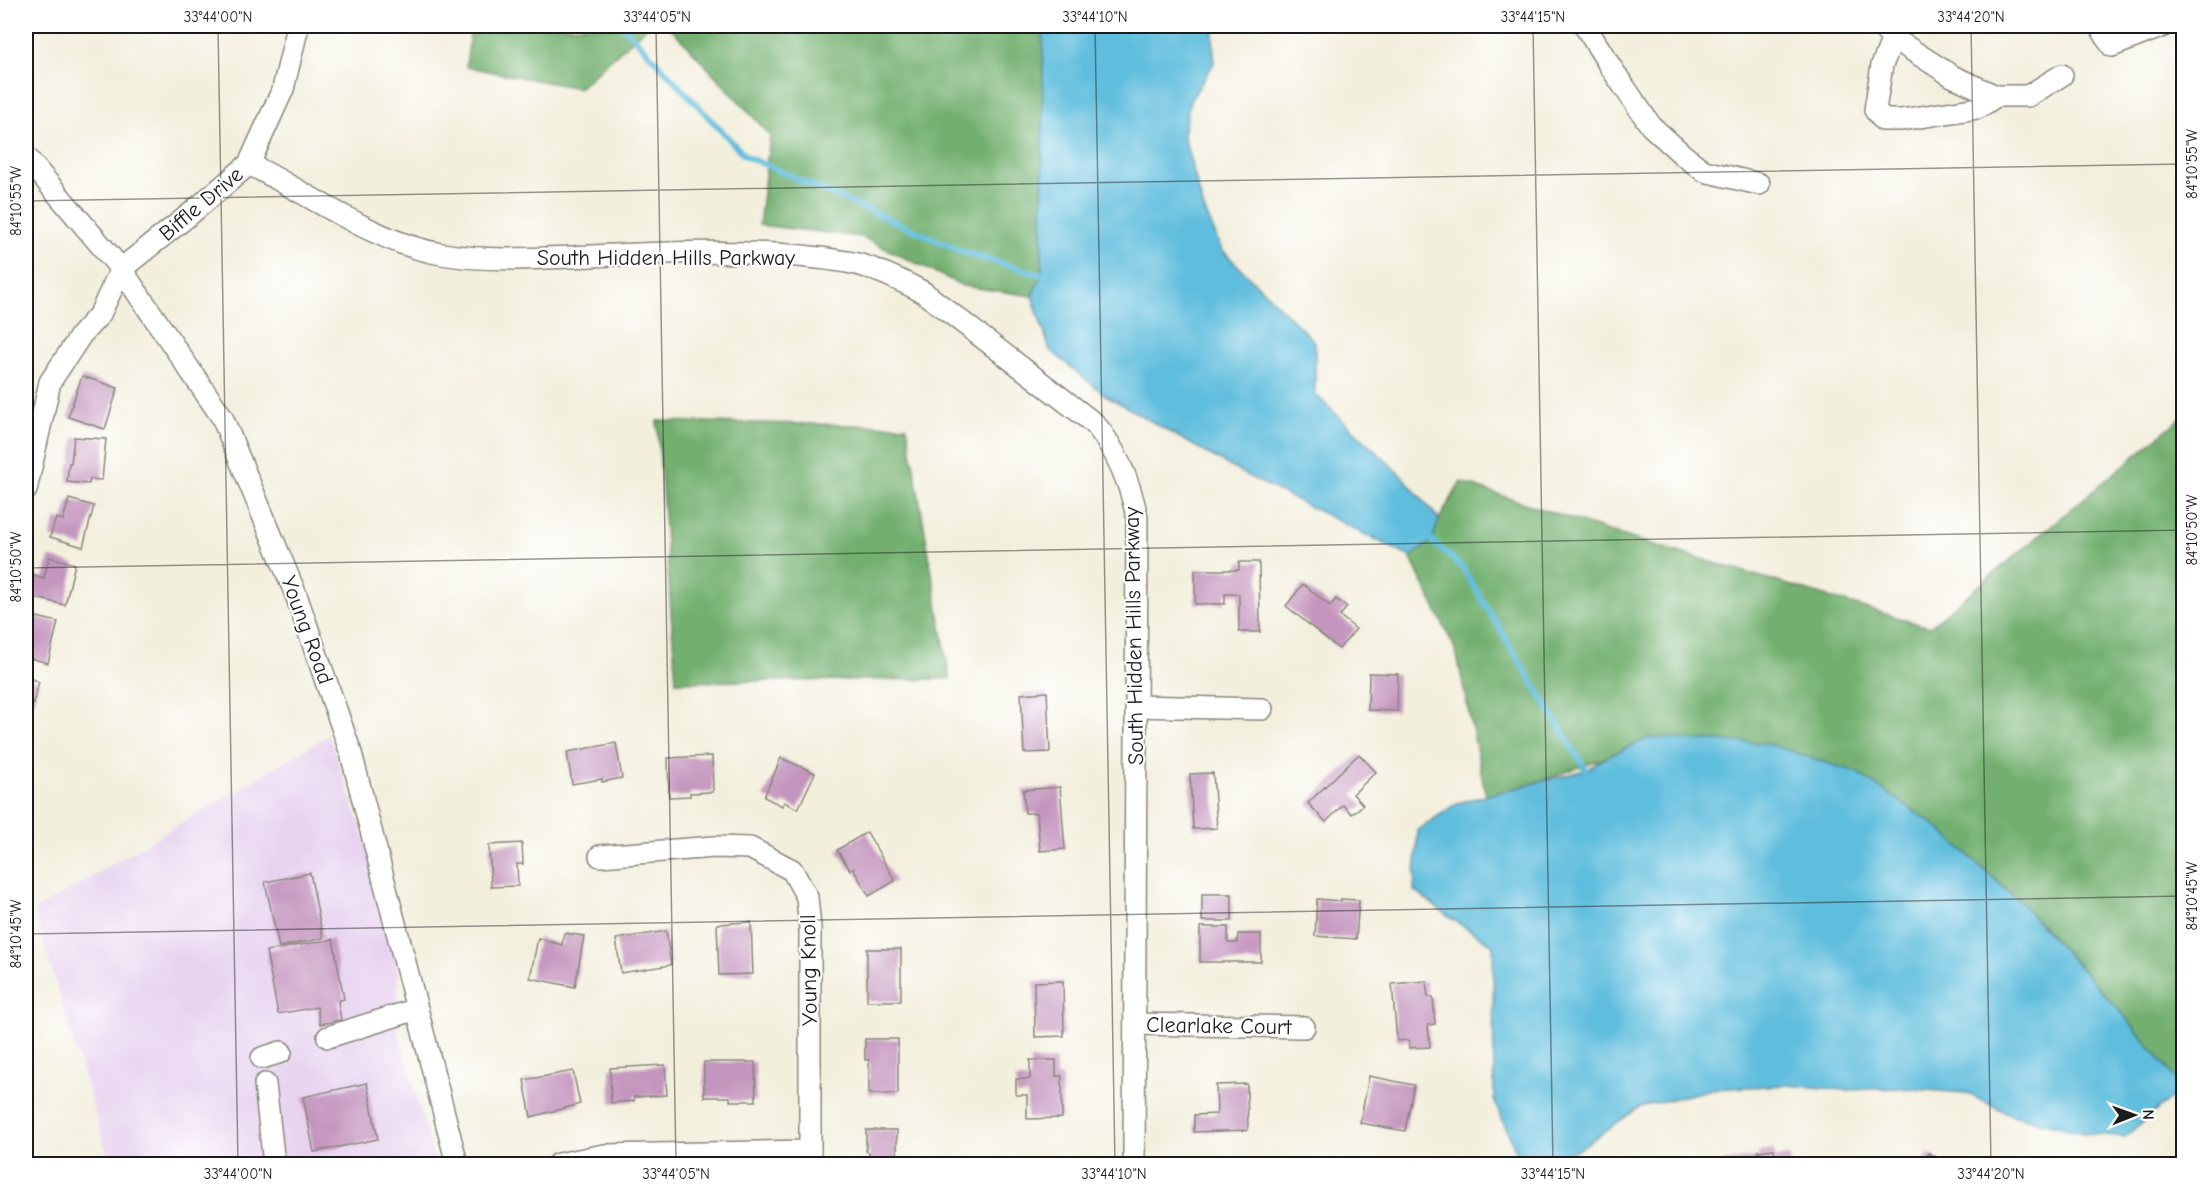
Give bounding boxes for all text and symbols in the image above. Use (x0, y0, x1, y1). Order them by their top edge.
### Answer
text: 33°44'00"N (184, 8, 252, 26)
text: 33°44'05"N (623, 8, 691, 26)
text: 33°44'10"N (1062, 8, 1128, 26)
text: 33°44'15"N (1501, 8, 1565, 26)
text: 33°44'20"N (1937, 8, 2005, 26)
text: 84°10'55"W (2183, 129, 2201, 199)
street label: Biffle Drive (154, 161, 248, 247)
text: 84°10'55"W (7, 166, 25, 236)
street label: South Hidden Hills Parkway (537, 245, 795, 271)
text: 84°10'50"W (2183, 494, 2201, 566)
street label: South Hidden Hills Parkway (1119, 506, 1149, 765)
text: 84°10'50"W (7, 531, 25, 603)
street label: Young Road (275, 572, 339, 688)
text: 84°10'45"W (2183, 861, 2201, 931)
text: 84°10'45"W (7, 899, 25, 969)
street label: Young Knoll (795, 914, 823, 1026)
street label: Clearlake Court (1146, 1012, 1293, 1040)
north arrow (2104, 1085, 2164, 1145)
text: N (2139, 1109, 2157, 1120)
text: 33°44'00"N (204, 1165, 272, 1183)
text: 33°44'05"N (642, 1165, 710, 1183)
text: 33°44'10"N (1081, 1165, 1147, 1183)
text: 33°44'15"N (1521, 1165, 1585, 1183)
text: 33°44'20"N (1957, 1165, 2025, 1183)

